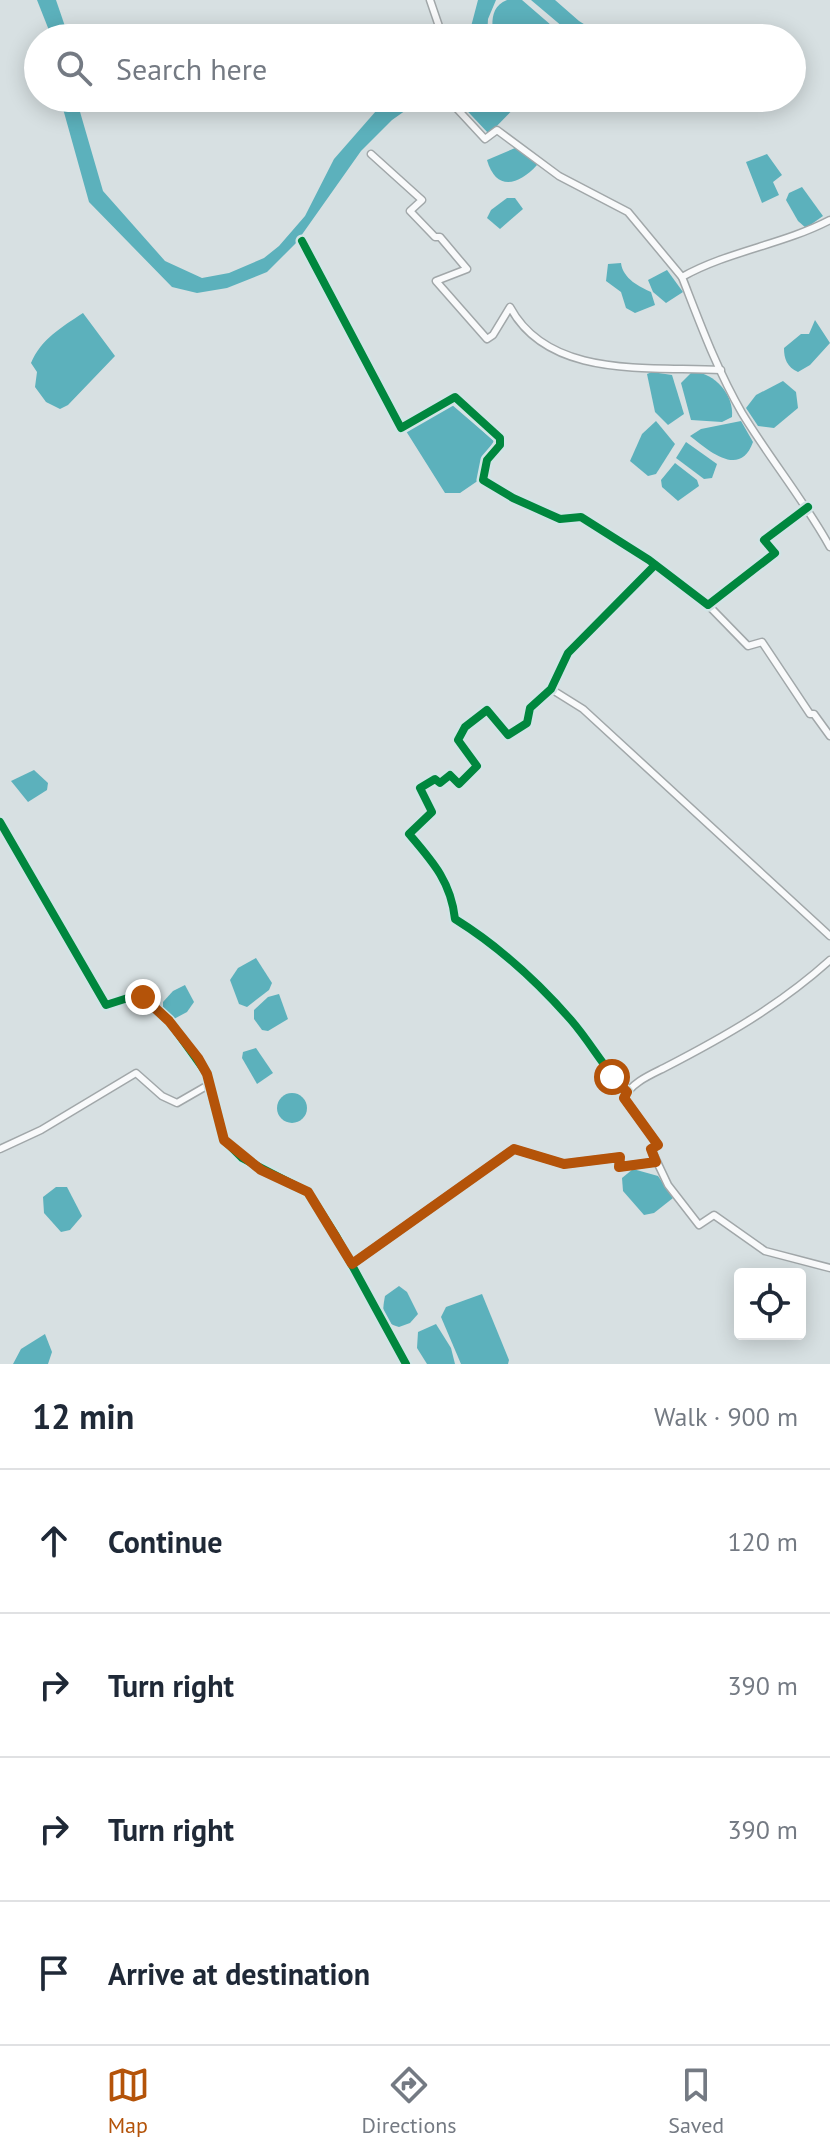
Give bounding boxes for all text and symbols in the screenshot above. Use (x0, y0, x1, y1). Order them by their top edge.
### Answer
search box (24, 24, 806, 112)
icon: search (52, 46, 96, 90)
text: Search here (116, 49, 267, 88)
route end (125, 979, 161, 1015)
route start (594, 1059, 630, 1095)
map controls (734, 1268, 806, 1340)
button: locate (734, 1268, 806, 1340)
text: 12 min (32, 1394, 134, 1438)
text: Walk · 900 m (654, 1400, 798, 1433)
icon: ahead (32, 1519, 76, 1563)
text: Continue (108, 1522, 222, 1561)
text: 120 m (727, 1525, 798, 1558)
icon: right (32, 1663, 76, 1707)
text: Turn right (108, 1666, 234, 1705)
text: 390 m (727, 1669, 798, 1702)
icon: right (32, 1807, 76, 1851)
text: Turn right (108, 1810, 234, 1849)
text: 390 m (727, 1813, 798, 1846)
icon: arrive (32, 1951, 76, 1995)
text: Arrive at destination (108, 1954, 370, 1993)
tab: Map (106, 2063, 150, 2139)
tab: Directions (361, 2063, 457, 2139)
tab: Saved (668, 2063, 724, 2139)

